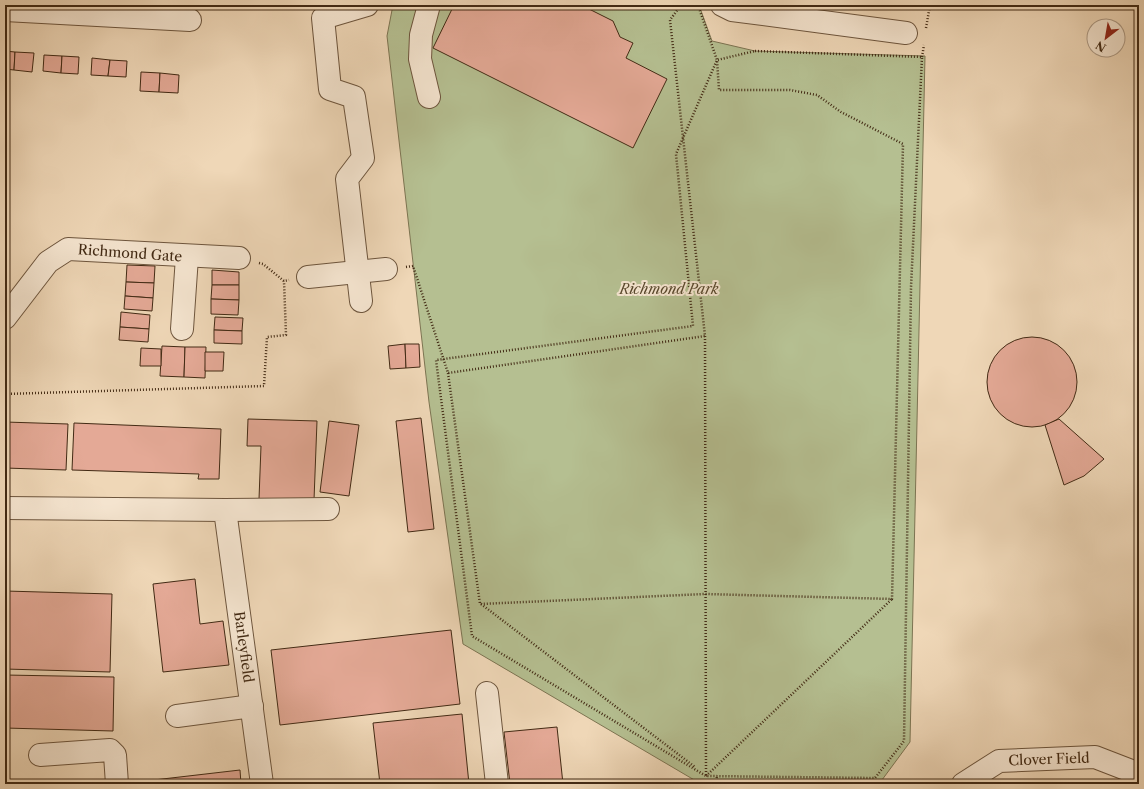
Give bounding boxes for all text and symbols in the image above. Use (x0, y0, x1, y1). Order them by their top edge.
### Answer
north arrow (1086, 18, 1126, 58)
text: N (1093, 38, 1109, 55)
street label: Richmond Gate (77, 240, 183, 266)
park label: Richmond Park (618, 280, 719, 298)
street label: Barleyfield (230, 610, 258, 684)
street label: Clover Field (1008, 749, 1090, 769)

